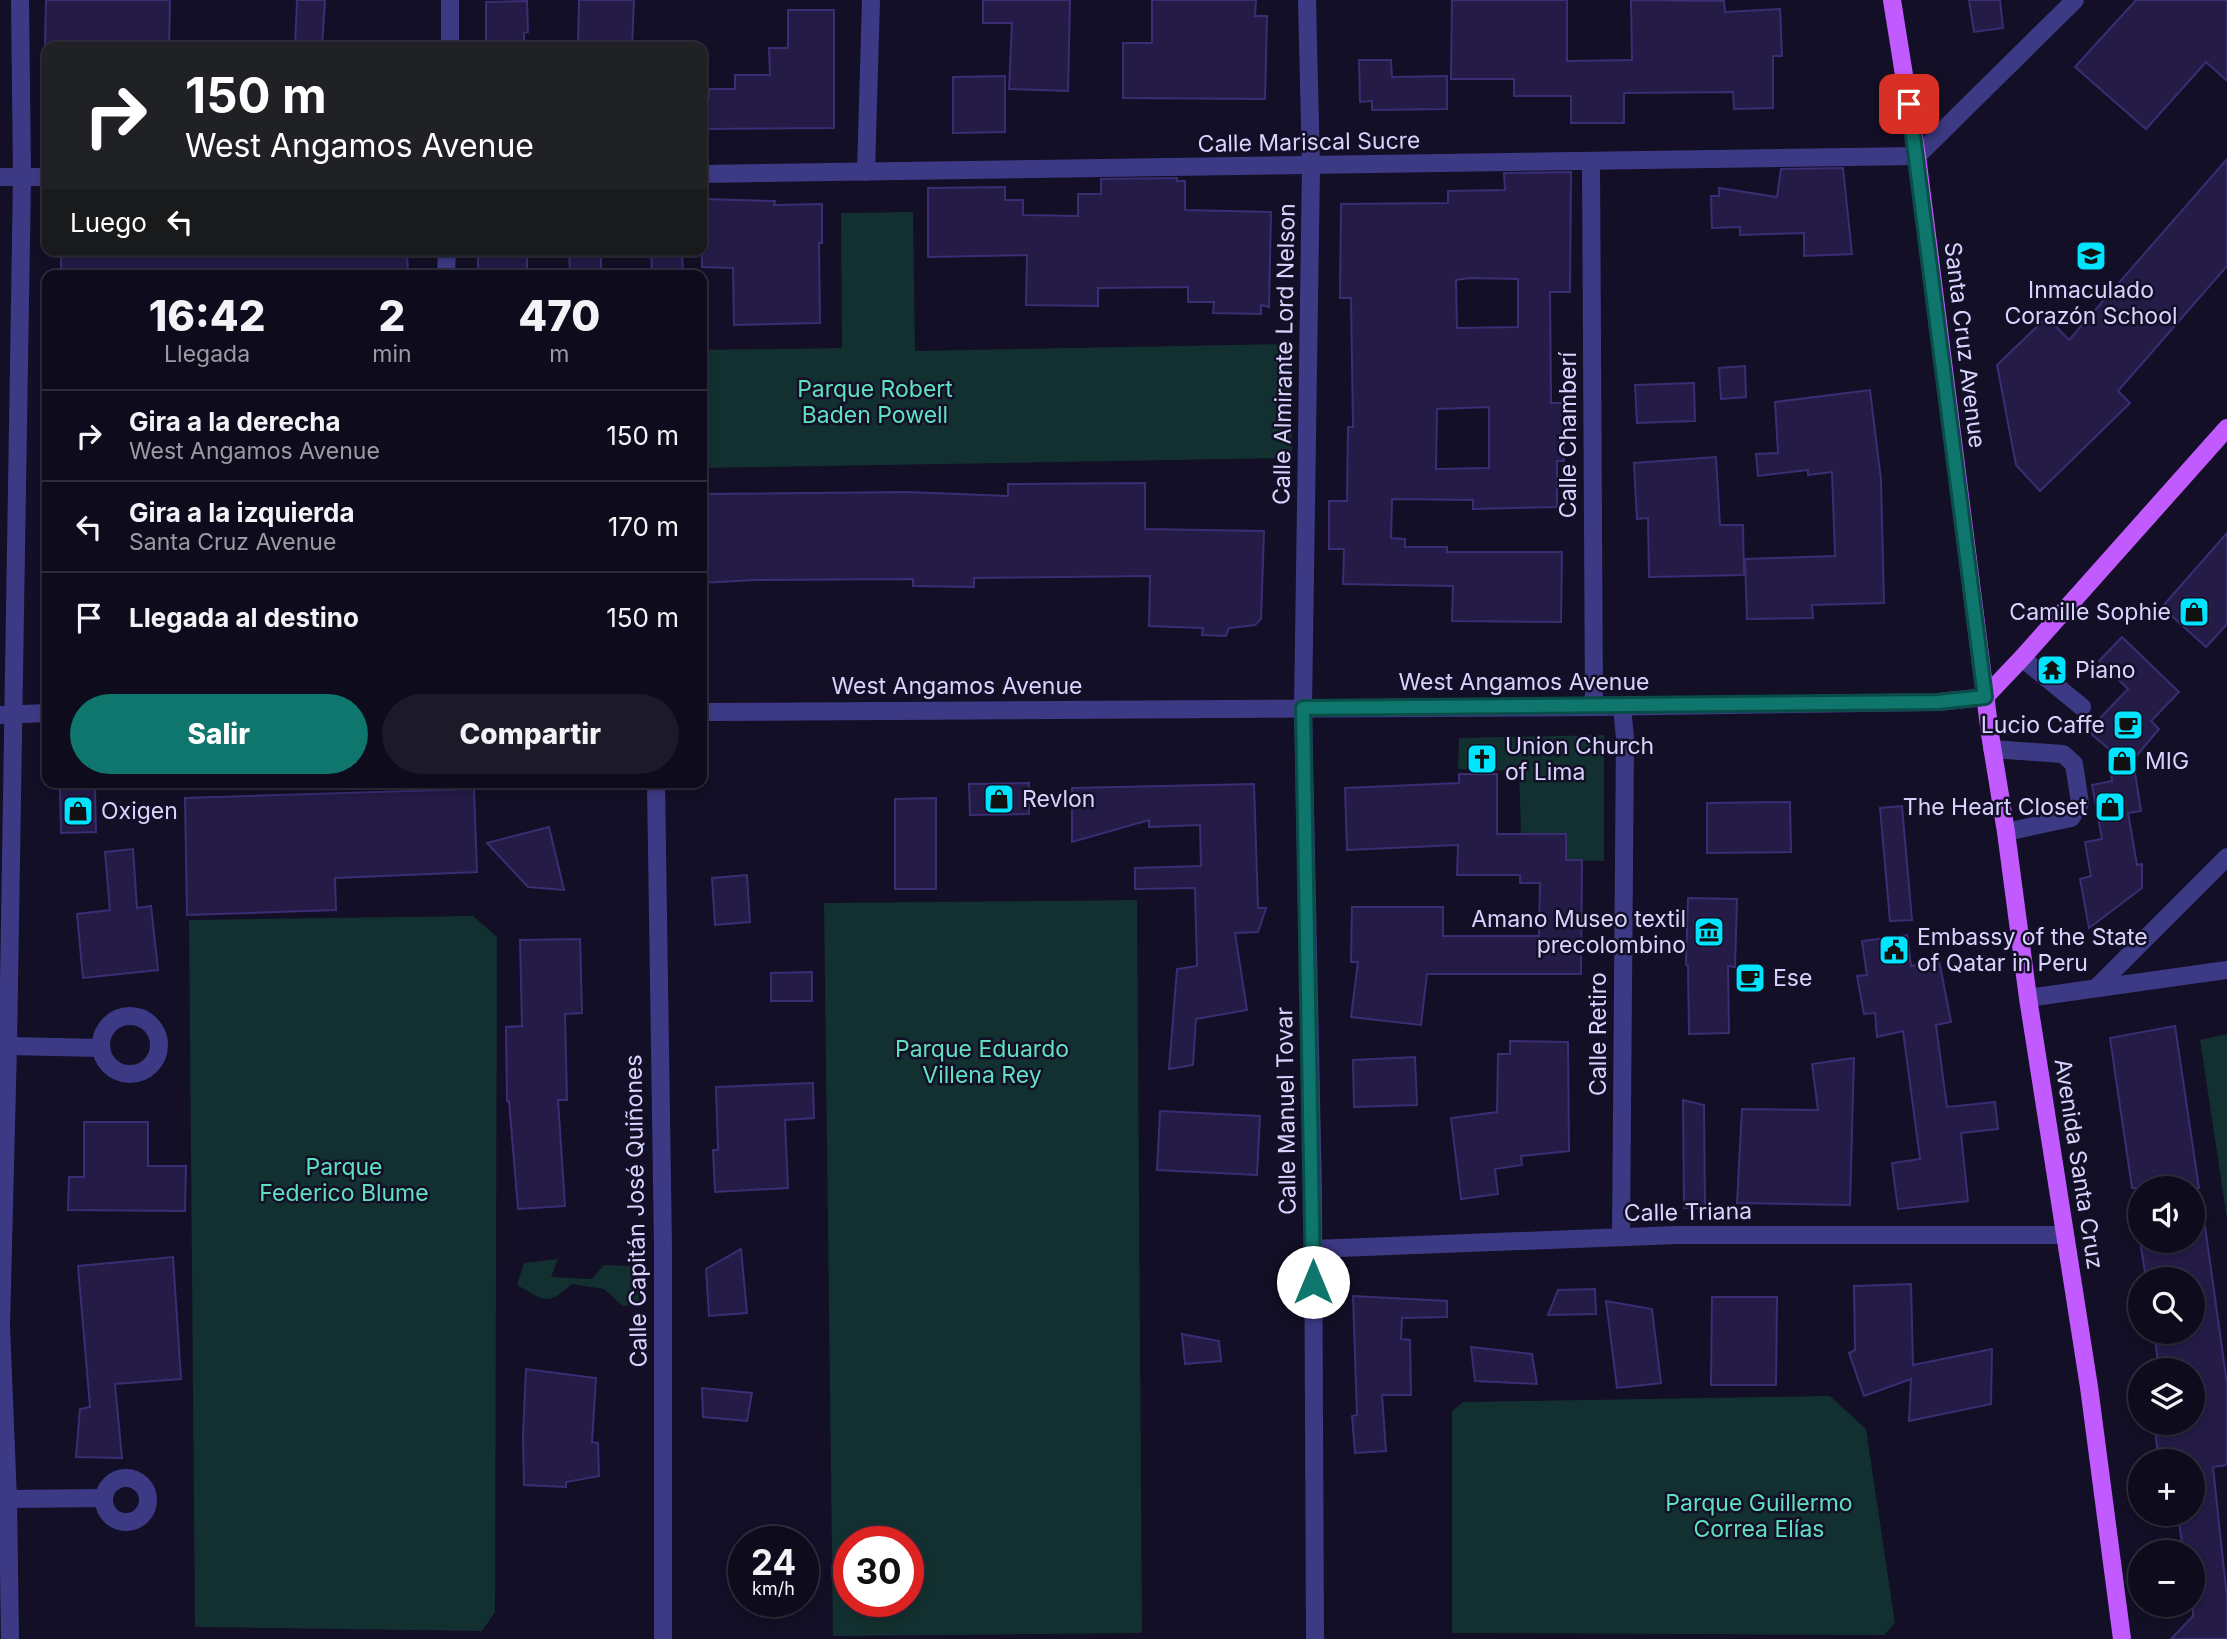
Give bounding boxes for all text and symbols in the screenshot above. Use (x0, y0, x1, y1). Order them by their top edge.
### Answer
text: 150 m (185, 66, 327, 125)
icon: right (70, 70, 161, 161)
pin (1879, 74, 1939, 134)
icon: arrive (1890, 85, 1928, 123)
text: West Angamos Avenue (185, 126, 534, 165)
street label: Calle Mariscal Sucre (1197, 126, 1421, 158)
icon: left (161, 203, 199, 241)
street label: Calle Almirante Lord Nelson (1267, 203, 1301, 505)
text: Luego (70, 207, 147, 238)
school or university icon: Inmaculado Corazón School (2074, 239, 2108, 273)
street label: Santa Cruz Avenue (1938, 240, 1992, 450)
place label: Inmaculado Corazón School (2004, 276, 2178, 330)
text: 16:42 (149, 290, 266, 341)
text: 2 (379, 290, 405, 341)
text: 470 (518, 290, 600, 341)
text: Llegada (164, 340, 250, 368)
text: min (372, 340, 412, 368)
text: m (549, 340, 569, 368)
street label: Calle Chamberí (1554, 351, 1582, 518)
park label: Parque Robert Baden Powell (797, 375, 953, 429)
text: Gira a la derecha (129, 406, 341, 437)
icon: right (70, 417, 108, 455)
text: 150 m (606, 420, 679, 451)
text: West Angamos Avenue (129, 437, 380, 465)
text: Gira a la izquierda (129, 497, 355, 528)
icon: left (70, 508, 108, 546)
text: 170 m (608, 511, 679, 542)
text: Santa Cruz Avenue (129, 528, 336, 556)
shop icon: Camille Sophie (2177, 595, 2211, 629)
place label: Camille Sophie (2009, 598, 2171, 626)
icon: arrive (70, 599, 108, 637)
text: Llegada al destino (129, 602, 359, 633)
text: 150 m (606, 602, 679, 633)
temple icon: Piano (2035, 653, 2069, 687)
place label: Piano (2075, 656, 2136, 684)
street label: West Angamos Avenue (1399, 668, 1649, 696)
street label: West Angamos Avenue (832, 672, 1082, 700)
button: Salir (70, 694, 368, 774)
button: Compartir (382, 694, 679, 774)
cafe icon: Lucio Caffe (2111, 708, 2145, 742)
place label: Lucio Caffe (1981, 711, 2105, 739)
place label: Union Church of Lima (1505, 732, 1654, 786)
church icon: Union Church of Lima (1465, 742, 1499, 776)
shop icon: MIG (2105, 744, 2139, 778)
place label: MIG (2145, 747, 2189, 775)
shop icon: Revlon (982, 782, 1016, 816)
place label: Revlon (1022, 785, 1095, 813)
shop icon: The Heart Closet (2093, 790, 2127, 824)
place label: The Heart Closet (1903, 793, 2087, 821)
shop icon: Oxigen (61, 794, 95, 828)
place label: Oxigen (101, 797, 178, 825)
place label: Amano Museo textil precolombino (1471, 905, 1686, 959)
museum icon: Amano Museo textil precolombino (1692, 915, 1726, 949)
place label: Embassy of the State of Qatar in Peru (1917, 923, 2148, 977)
public building icon: Embassy of the State of Qatar in Peru (1877, 933, 1911, 967)
cafe icon: Ese (1733, 961, 1767, 995)
place label: Ese (1773, 964, 1812, 992)
street label: Calle Retiro (1584, 972, 1612, 1096)
street label: Calle Manuel Tovar (1270, 1007, 1302, 1215)
park label: Parque Eduardo Villena Rey (895, 1035, 1069, 1089)
street label: Calle Capitán José Quiñones (619, 1054, 653, 1368)
street label: Avenida Santa Cruz (2049, 1057, 2109, 1271)
park label: Parque Federico Blume (259, 1153, 429, 1207)
map controls (2128, 1176, 2205, 1617)
button: sound (2128, 1176, 2205, 1253)
street label: Calle Triana (1624, 1197, 1752, 1227)
position arrow (1276, 1245, 1350, 1319)
button: search (2128, 1267, 2205, 1344)
button: layers (2128, 1358, 2205, 1435)
button: + (2128, 1449, 2205, 1526)
park label: Parque Guillermo Correa Elías (1665, 1489, 1853, 1543)
speed limit sign: 30 (833, 1526, 924, 1617)
button: − (2128, 1540, 2205, 1617)
text: 24 (751, 1541, 796, 1583)
text: km/h (752, 1578, 795, 1599)

